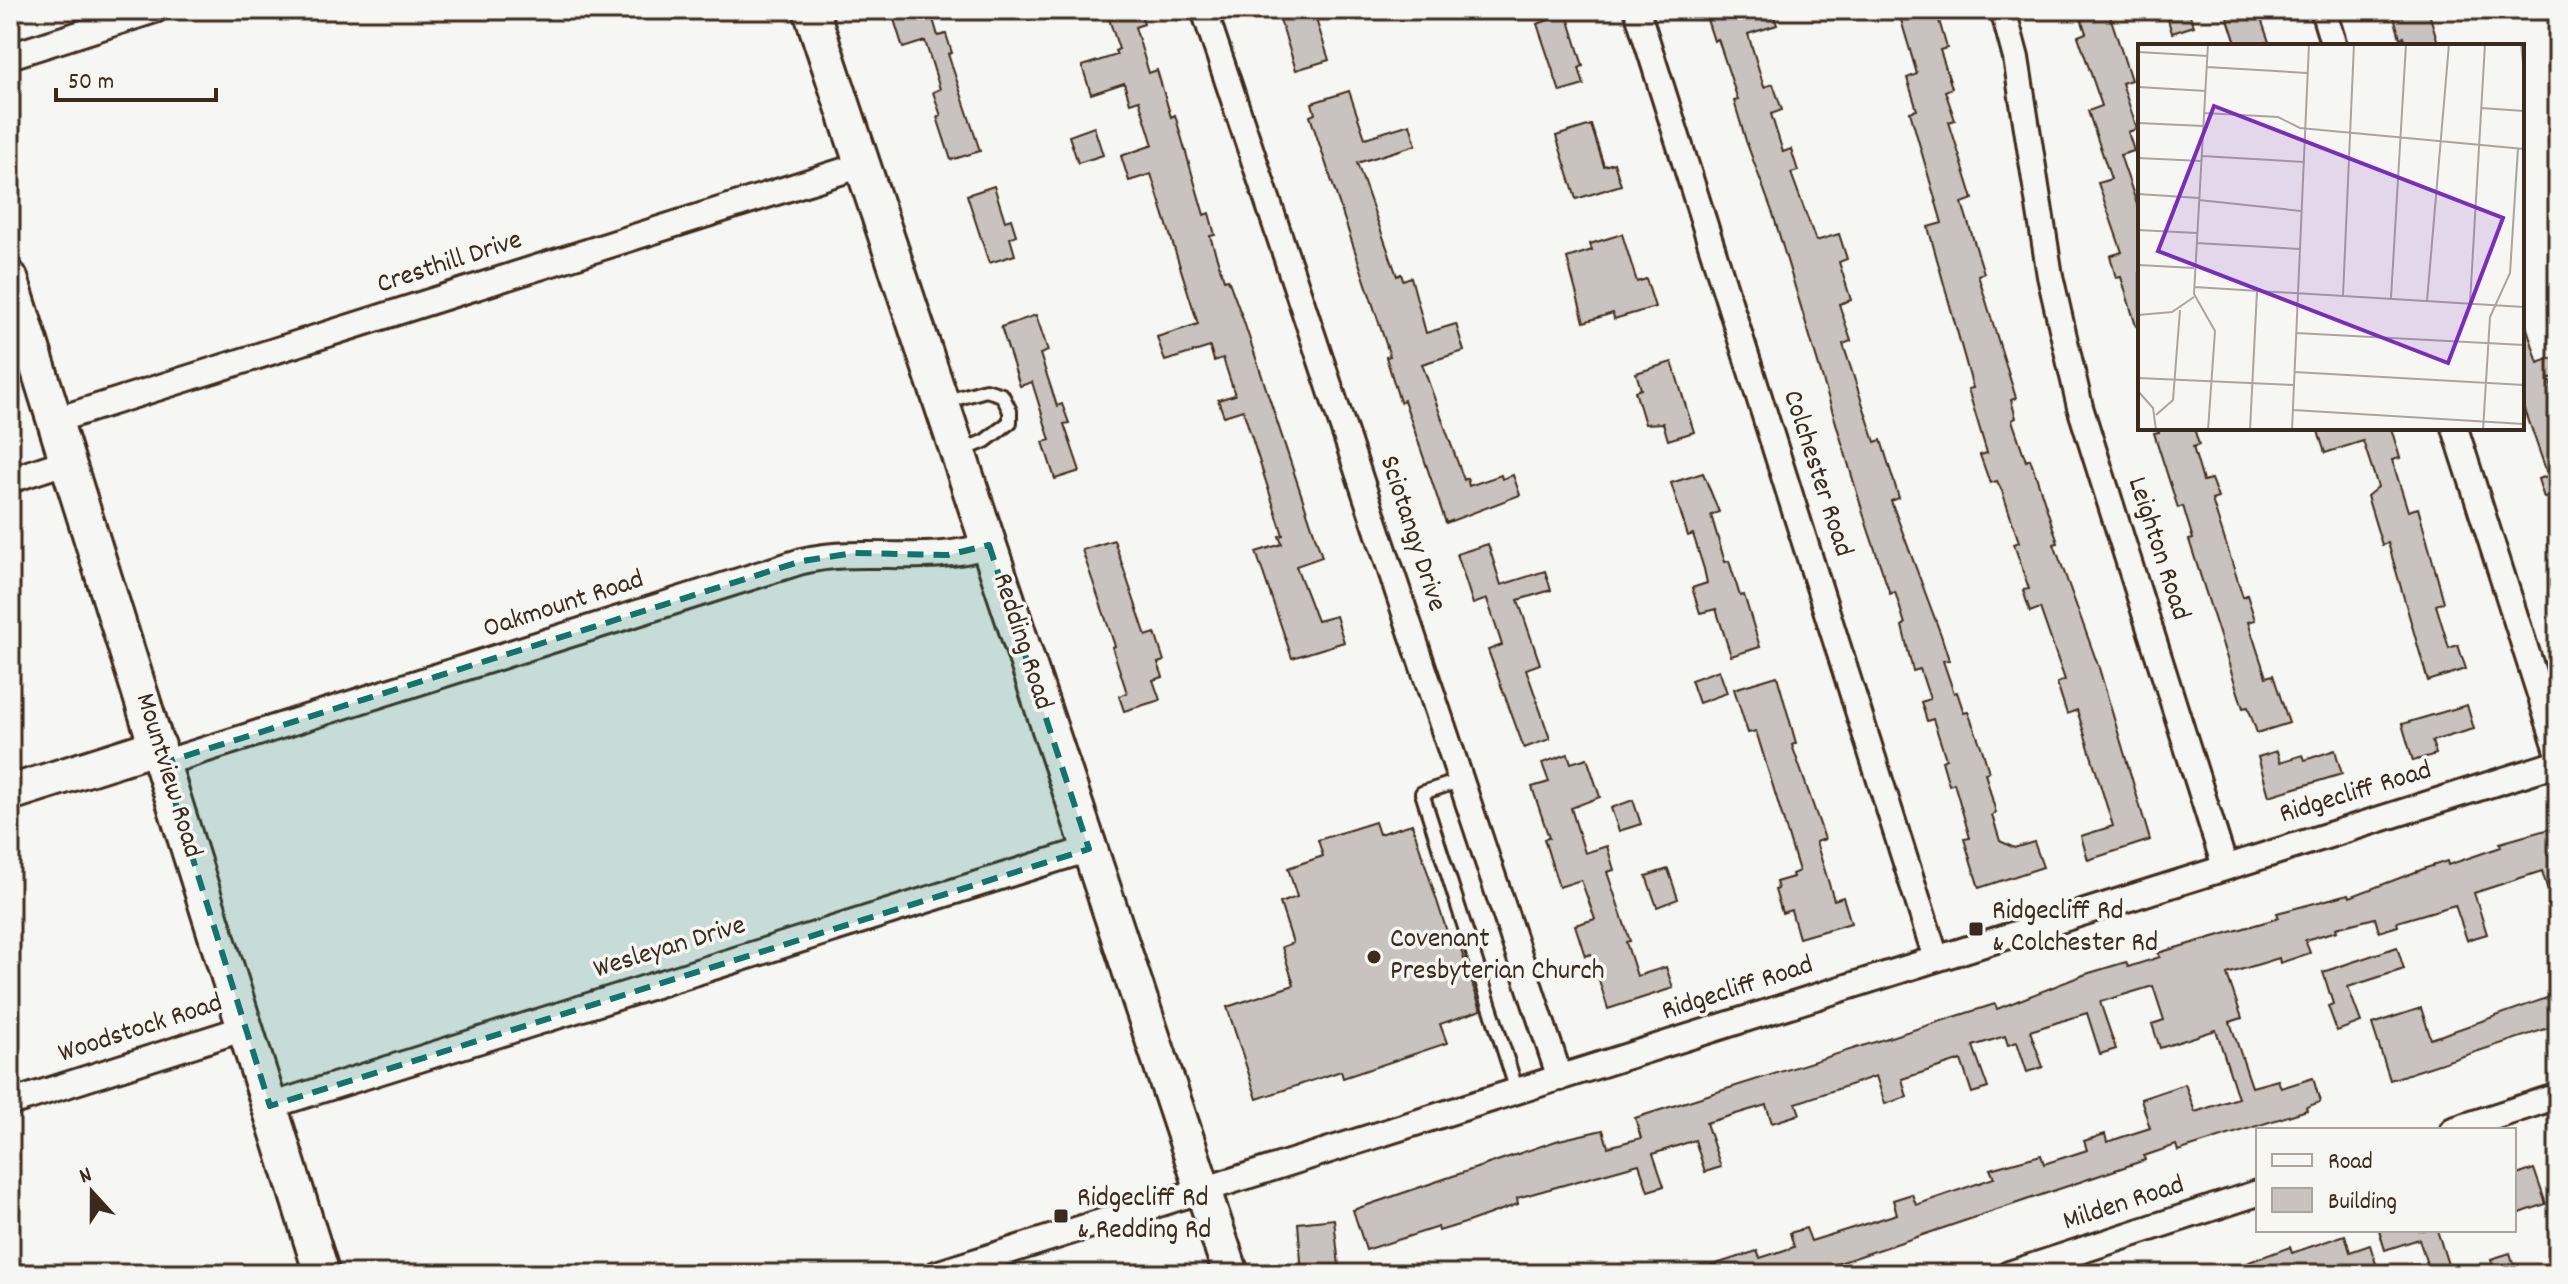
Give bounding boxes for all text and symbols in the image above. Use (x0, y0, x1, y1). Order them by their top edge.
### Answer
inset map (2138, 44, 2524, 430)
scale bar (56, 52, 216, 102)
text: 50 m (68, 66, 114, 100)
street label: Cresthill Drive (372, 222, 528, 306)
street label: Colchester Road (1770, 386, 1862, 562)
street label: Sciotangy Drive (1367, 451, 1455, 617)
street label: Leighton Road (2115, 472, 2199, 626)
street label: Oakmount Road (479, 561, 649, 651)
street label: Redding Road (980, 569, 1062, 715)
street label: Mountview Road (123, 689, 211, 863)
street label: Ridgecliff Road (2275, 752, 2437, 836)
place label: Ridgecliff Rd & Colchester Rd (1992, 893, 2158, 965)
street label: Wesleyan Drive (589, 907, 751, 991)
marker: Ridgecliff Rd & Colchester Rd (1967, 920, 1985, 938)
place label: Covenant Presbyterian Church (1390, 921, 1605, 993)
street label: Ridgecliff Road (1657, 947, 1819, 1033)
marker: Covenant Presbyterian Church (1365, 948, 1383, 966)
street label: Woodstock Road (54, 985, 228, 1075)
legend (2256, 1128, 2516, 1232)
text: Road (2328, 1146, 2373, 1180)
north arrow (52, 1152, 132, 1232)
text: N (75, 1160, 97, 1193)
street label: Milden Road (2058, 1167, 2190, 1243)
place label: Ridgecliff Rd & Redding Rd (1077, 1180, 1211, 1252)
text: Building (2328, 1186, 2397, 1220)
marker: Ridgecliff Rd & Redding Rd (1052, 1207, 1070, 1225)

